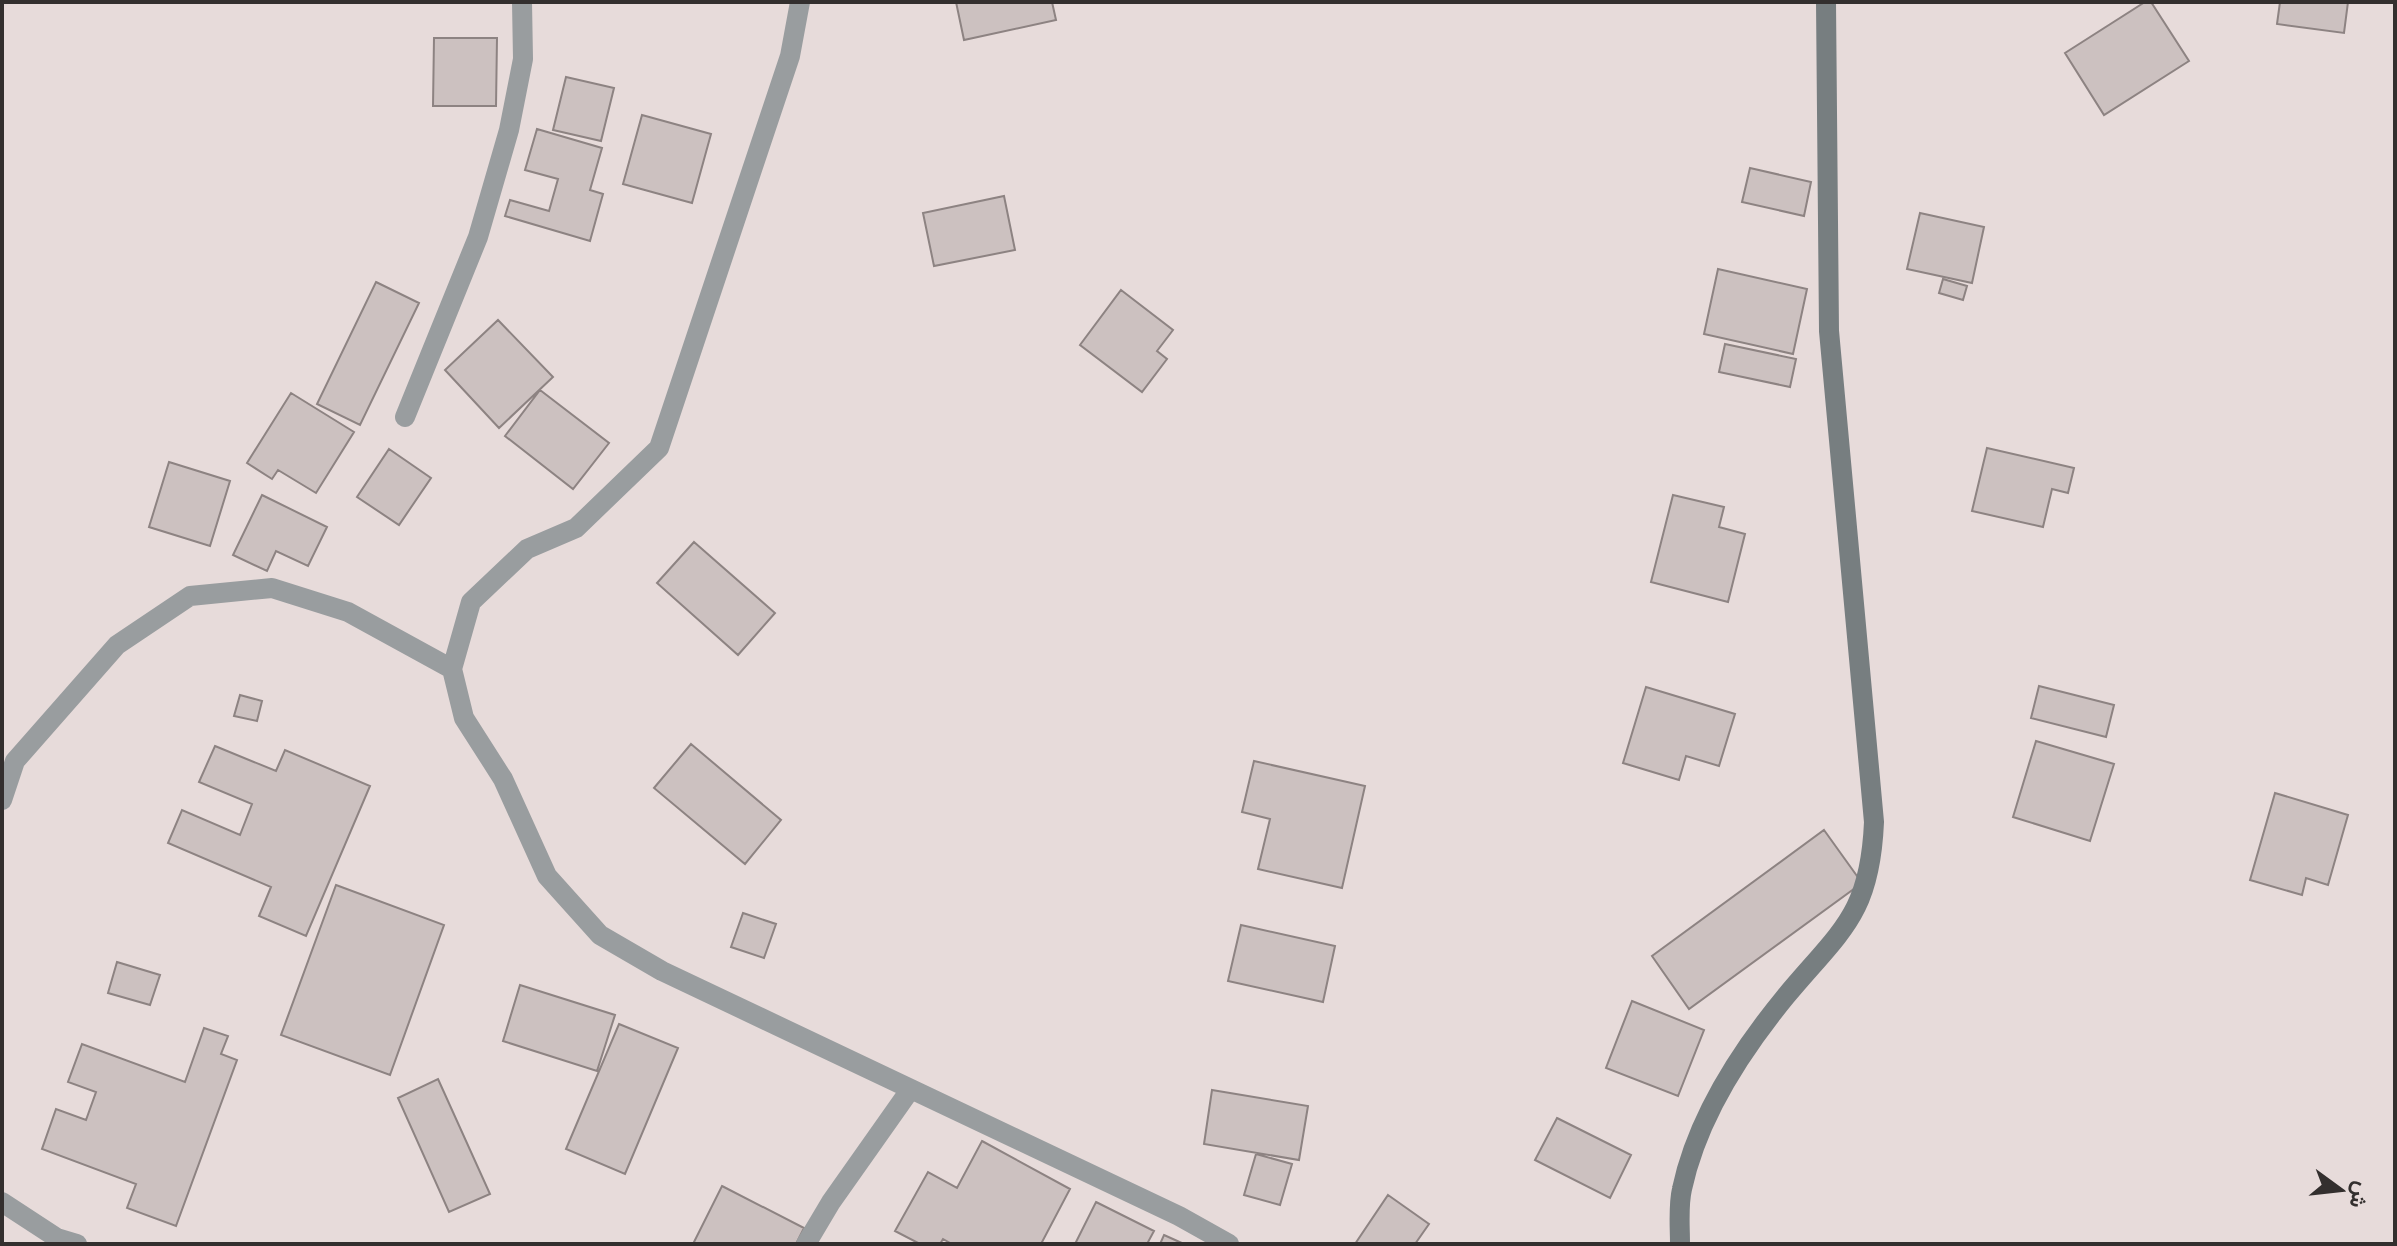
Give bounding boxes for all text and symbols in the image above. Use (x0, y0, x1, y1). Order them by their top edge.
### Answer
north arrow (2301, 1150, 2381, 1230)
text: ش (2343, 1179, 2379, 1212)

